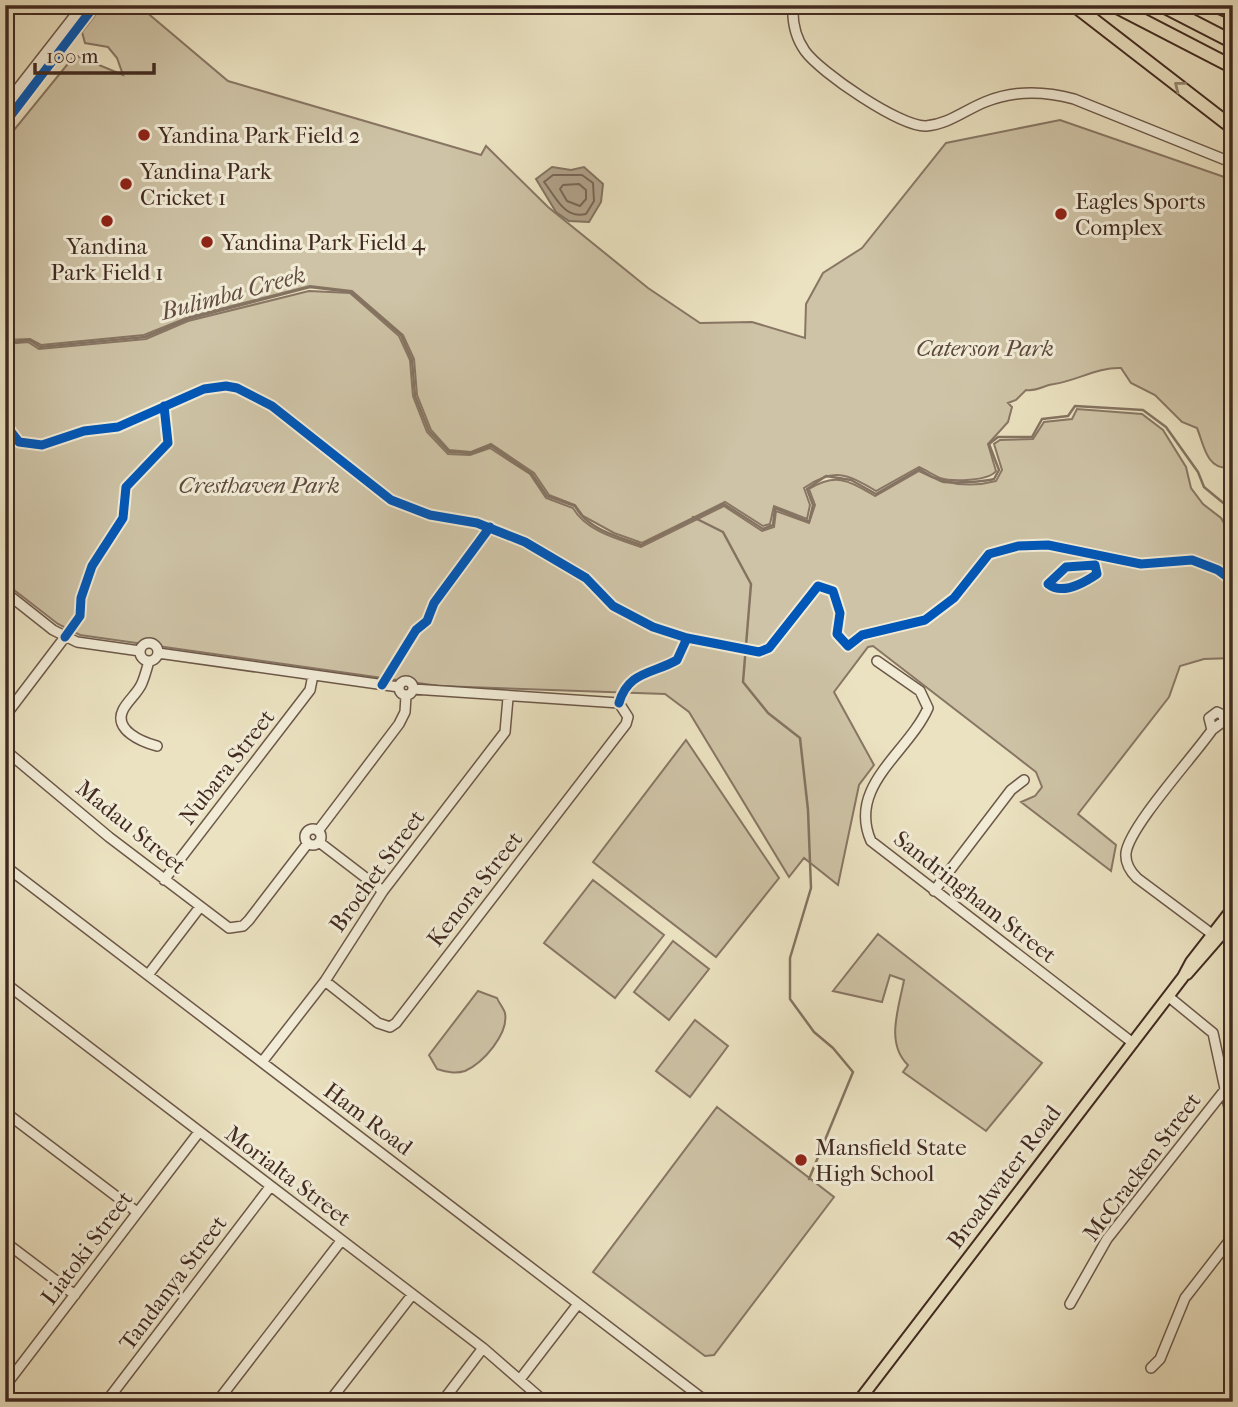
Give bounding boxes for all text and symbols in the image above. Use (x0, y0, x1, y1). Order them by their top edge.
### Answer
scale bar (35, 32, 154, 76)
text: 100 m (46, 44, 99, 68)
one-way arrow (1174, 82, 1187, 95)
place label: Yandina Park Field 2 (157, 122, 360, 149)
marker: Yandina Park Field 2 (136, 127, 152, 143)
place label: Yandina Park Cricket 1 (139, 158, 273, 211)
marker: Yandina Park Cricket 1 (118, 176, 134, 192)
place label: Eagles Sports Complex (1075, 188, 1205, 241)
marker: Eagles Sports Complex (1053, 206, 1069, 222)
marker: Yandina Park Field 1 (99, 213, 115, 229)
place label: Yandina Park Field 4 (220, 229, 426, 256)
place label: Yandina Park Field 1 (51, 233, 163, 286)
marker: Yandina Park Field 4 (199, 234, 215, 250)
water label: Bulimba Creek (156, 260, 308, 326)
park label: Caterson Park (916, 335, 1054, 362)
park label: Cresthaven Park (178, 472, 340, 499)
street label: Nubara Street (174, 704, 280, 830)
street label: Madau Street (71, 775, 191, 879)
street label: Brochet Street (324, 805, 430, 937)
street label: Sandringham Street (888, 825, 1062, 969)
street label: Kenora Street (422, 826, 528, 952)
street label: Ham Road (318, 1077, 418, 1161)
street label: McCracken Street (1077, 1088, 1207, 1246)
street label: Broadwater Road (941, 1100, 1067, 1254)
street label: Morialta Street (220, 1120, 356, 1232)
place label: Mansfield State High School (815, 1134, 967, 1187)
marker: Mansfield State High School (793, 1152, 809, 1168)
street label: Liatoki Street (36, 1186, 138, 1310)
street label: Tandanya Street (114, 1210, 232, 1356)

